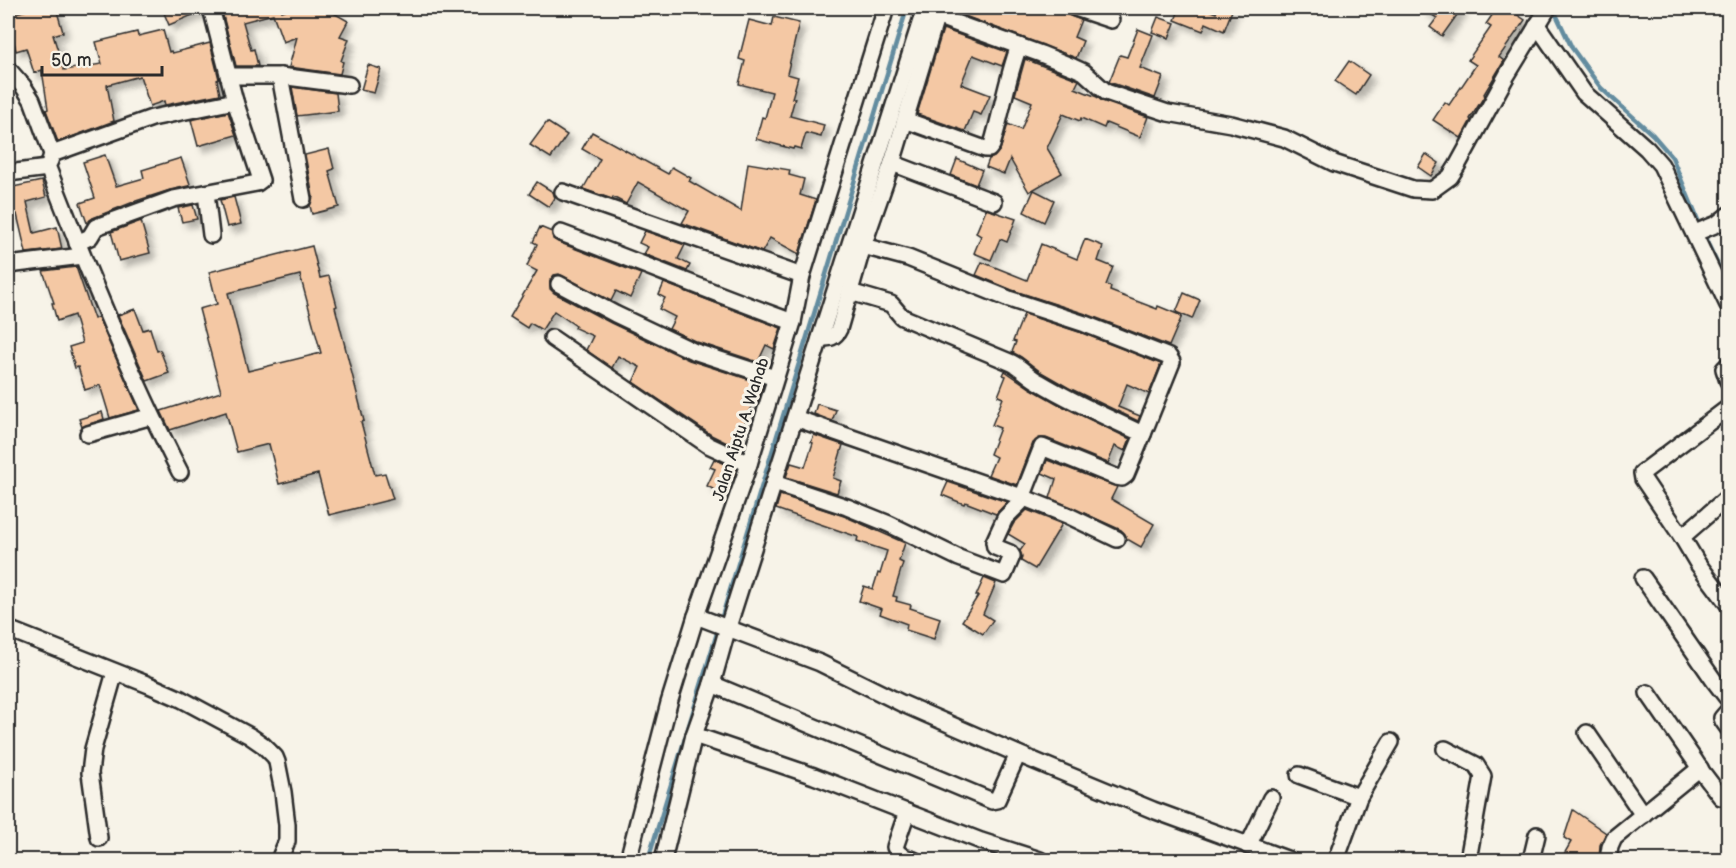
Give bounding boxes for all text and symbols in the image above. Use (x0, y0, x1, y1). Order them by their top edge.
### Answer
scale bar (42, 39, 162, 77)
text: 50 m (51, 50, 92, 71)
street label: Jalan Aiptu A. Wahab (709, 355, 774, 504)

